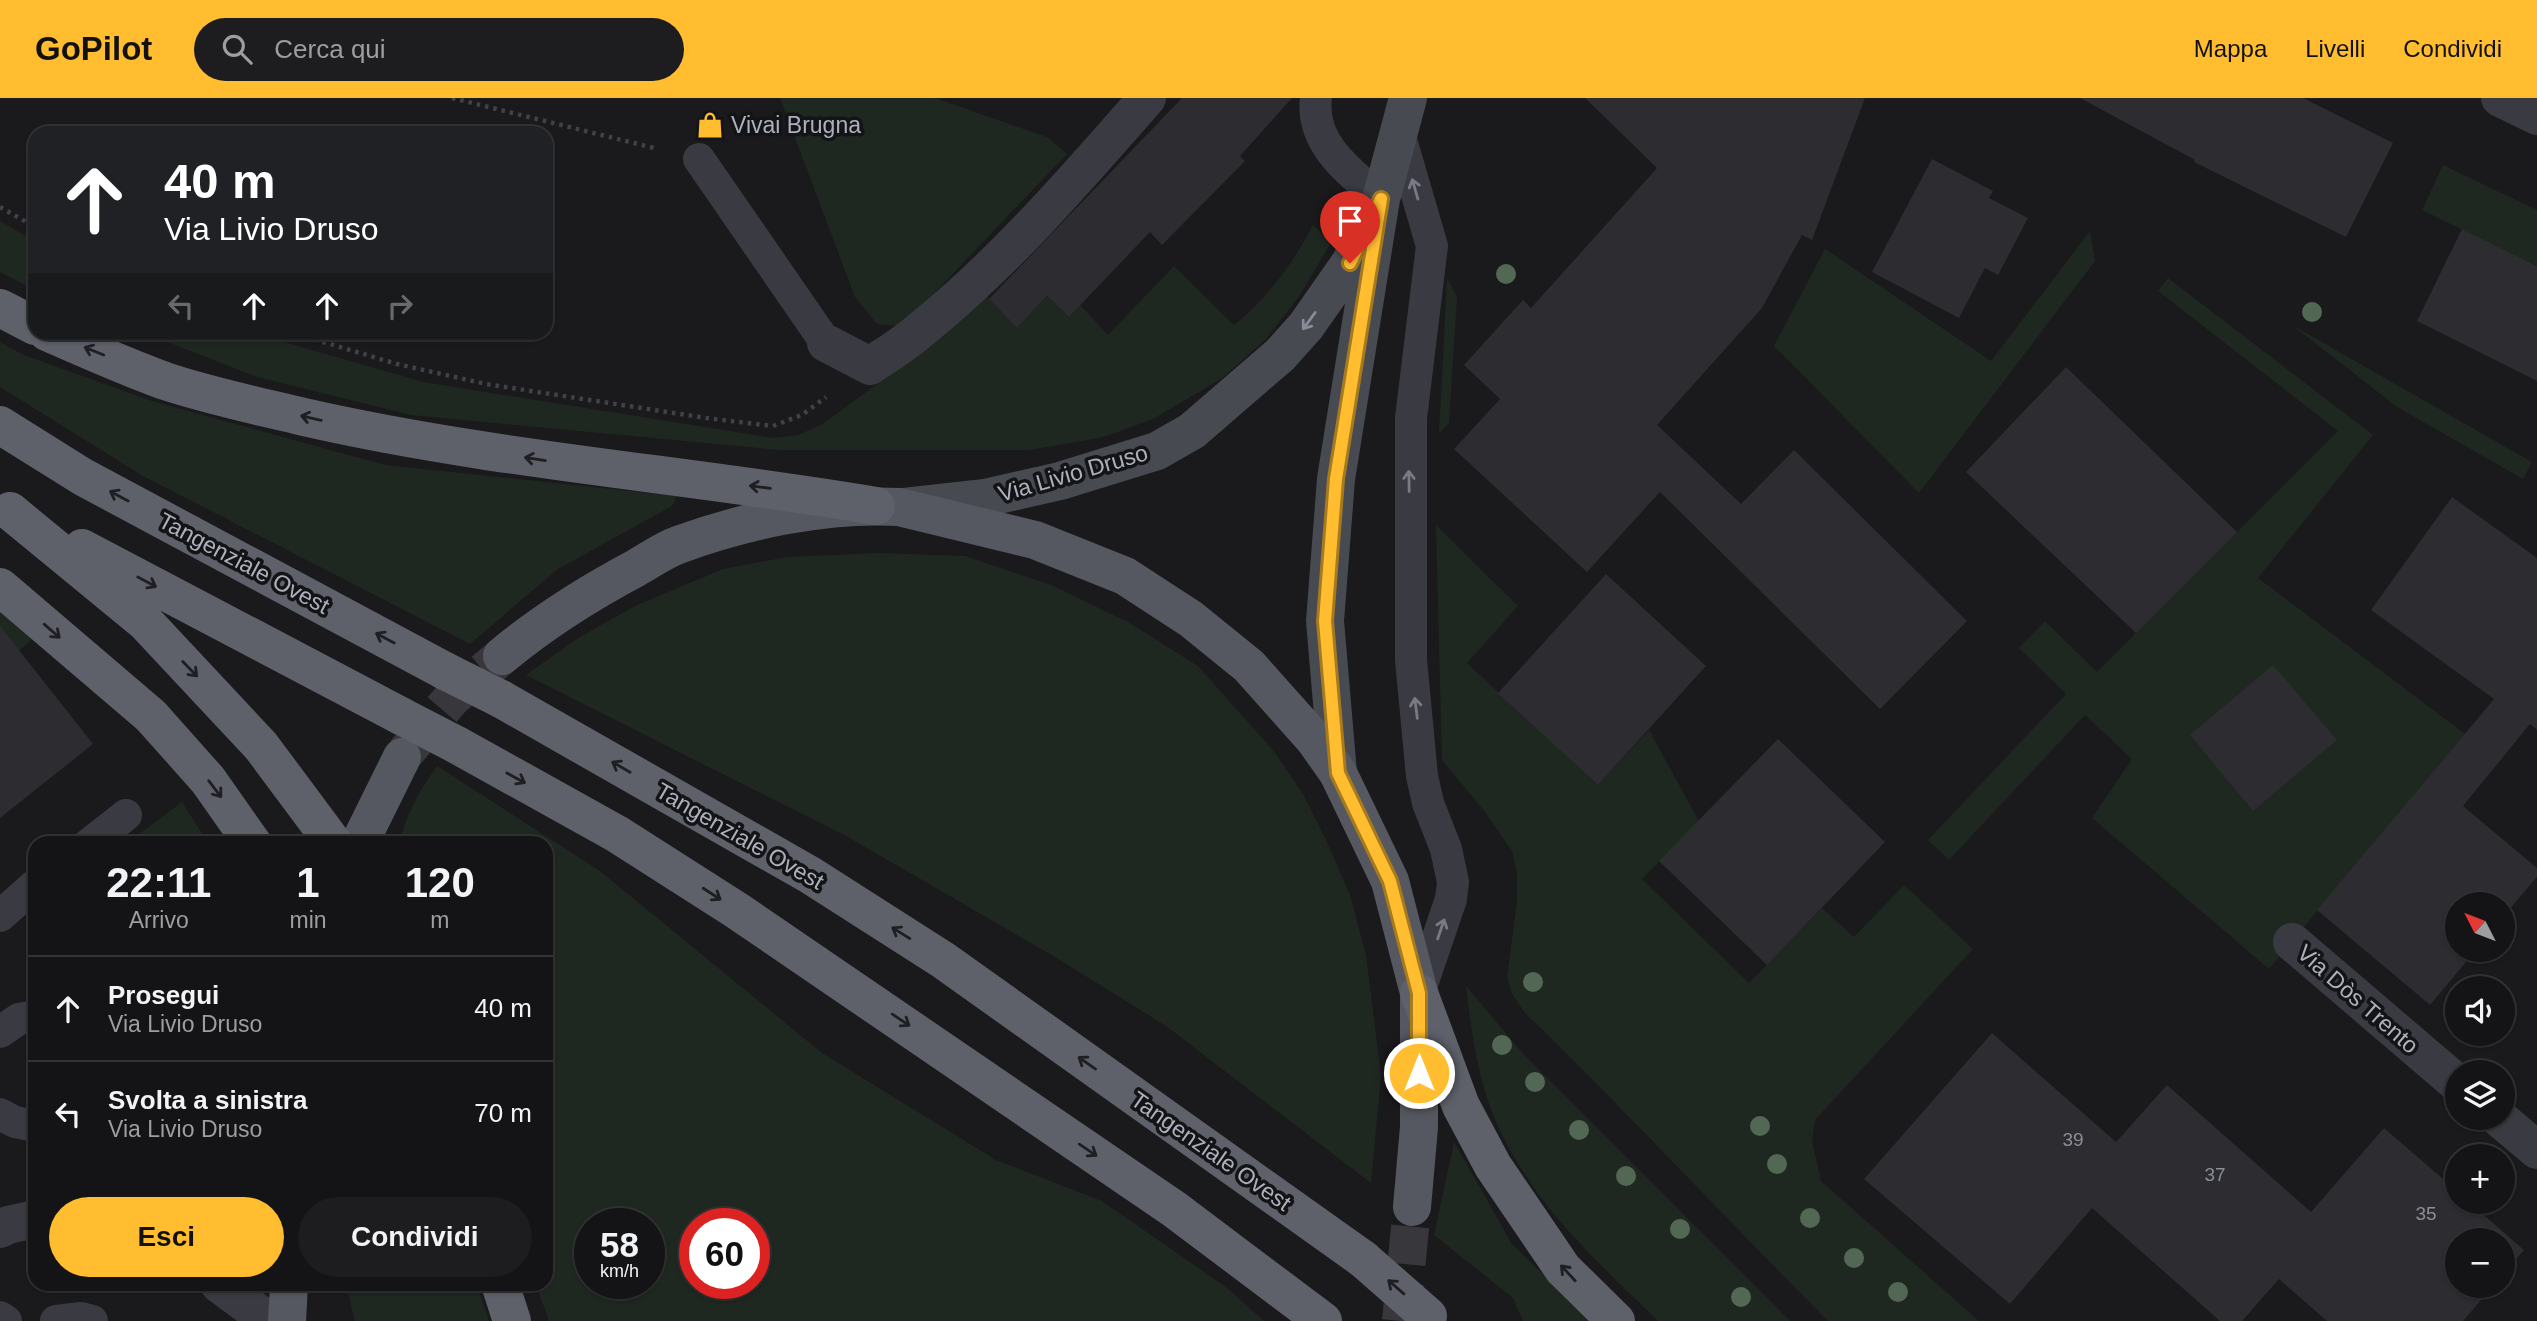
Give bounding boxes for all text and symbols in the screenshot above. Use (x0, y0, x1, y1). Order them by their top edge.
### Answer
search box (194, 18, 684, 81)
text: GoPilot (35, 30, 152, 67)
icon: search (218, 30, 256, 68)
text: Cerca qui (274, 34, 386, 64)
text: Mappa (2194, 35, 2267, 62)
text: Livelli (2305, 35, 2365, 62)
text: Condividi (2403, 35, 2502, 62)
shop icon: Vivai Brugna (695, 110, 725, 140)
place label: Vivai Brugna (731, 112, 861, 138)
icon: ahead (49, 154, 140, 245)
text: 40 m (164, 154, 276, 208)
one-way arrow (1408, 179, 1421, 201)
pin (1320, 191, 1380, 263)
icon: arrive (1331, 202, 1369, 240)
text: Via Livio Druso (164, 211, 379, 247)
icon: left (162, 287, 200, 325)
icon: ahead (235, 287, 273, 325)
icon: ahead (308, 287, 346, 325)
icon: right (381, 287, 419, 325)
one-way arrow (1302, 311, 1316, 330)
one-way arrow (83, 344, 105, 357)
one-way arrow (300, 411, 323, 424)
street label: Via Livio Druso (995, 439, 1151, 507)
one-way arrow (524, 452, 546, 465)
one-way arrow (1402, 470, 1416, 493)
one-way arrow (749, 480, 772, 493)
one-way arrow (109, 489, 130, 503)
street label: Tangenziale Ovest (154, 507, 334, 619)
one-way arrow (136, 576, 157, 590)
one-way arrow (43, 623, 61, 639)
one-way arrow (375, 631, 395, 645)
one-way arrow (182, 660, 199, 677)
one-way arrow (1409, 697, 1422, 720)
one-way arrow (611, 760, 632, 773)
one-way arrow (506, 771, 526, 785)
street label: Tangenziale Ovest (652, 777, 829, 895)
one-way arrow (208, 779, 223, 798)
text: 22:11 (106, 859, 211, 906)
text: 1 (296, 859, 320, 906)
text: 120 (405, 859, 475, 906)
one-way arrow (701, 888, 721, 902)
north arrow (2445, 892, 2515, 962)
map controls (2445, 892, 2515, 1298)
text: Arrivo (129, 907, 189, 933)
text: min (289, 907, 327, 933)
text: m (430, 907, 449, 933)
one-way arrow (1436, 918, 1448, 940)
one-way arrow (891, 926, 911, 940)
street label: Via Dòs Trento (2292, 939, 2424, 1059)
button: sound (2445, 976, 2515, 1046)
text: Prosegui (108, 980, 219, 1010)
icon: ahead (49, 990, 87, 1028)
text: 40 m (474, 993, 532, 1023)
text: Via Livio Druso (108, 1011, 262, 1037)
one-way arrow (891, 1013, 910, 1027)
position arrow (1382, 1036, 1456, 1110)
one-way arrow (1078, 1056, 1097, 1070)
button: layers (2445, 1060, 2515, 1130)
text: Svolta a sinistra (108, 1085, 307, 1115)
street label: Tangenziale Ovest (1126, 1086, 1296, 1216)
icon: left (49, 1095, 87, 1133)
text: 70 m (474, 1098, 532, 1128)
text: Via Livio Druso (108, 1116, 262, 1142)
house number: 39 (2062, 1129, 2084, 1150)
one-way arrow (1078, 1143, 1097, 1157)
button: + (2445, 1144, 2515, 1214)
house number: 37 (2204, 1164, 2226, 1185)
button: Esci (49, 1197, 284, 1277)
button: Condividi (298, 1197, 532, 1277)
house number: 35 (2415, 1203, 2437, 1224)
speed limit sign: 60 (679, 1208, 770, 1299)
text: 58 (600, 1225, 639, 1264)
button: − (2445, 1228, 2515, 1298)
text: km/h (600, 1261, 639, 1281)
one-way arrow (1560, 1264, 1576, 1282)
one-way arrow (1387, 1279, 1405, 1295)

